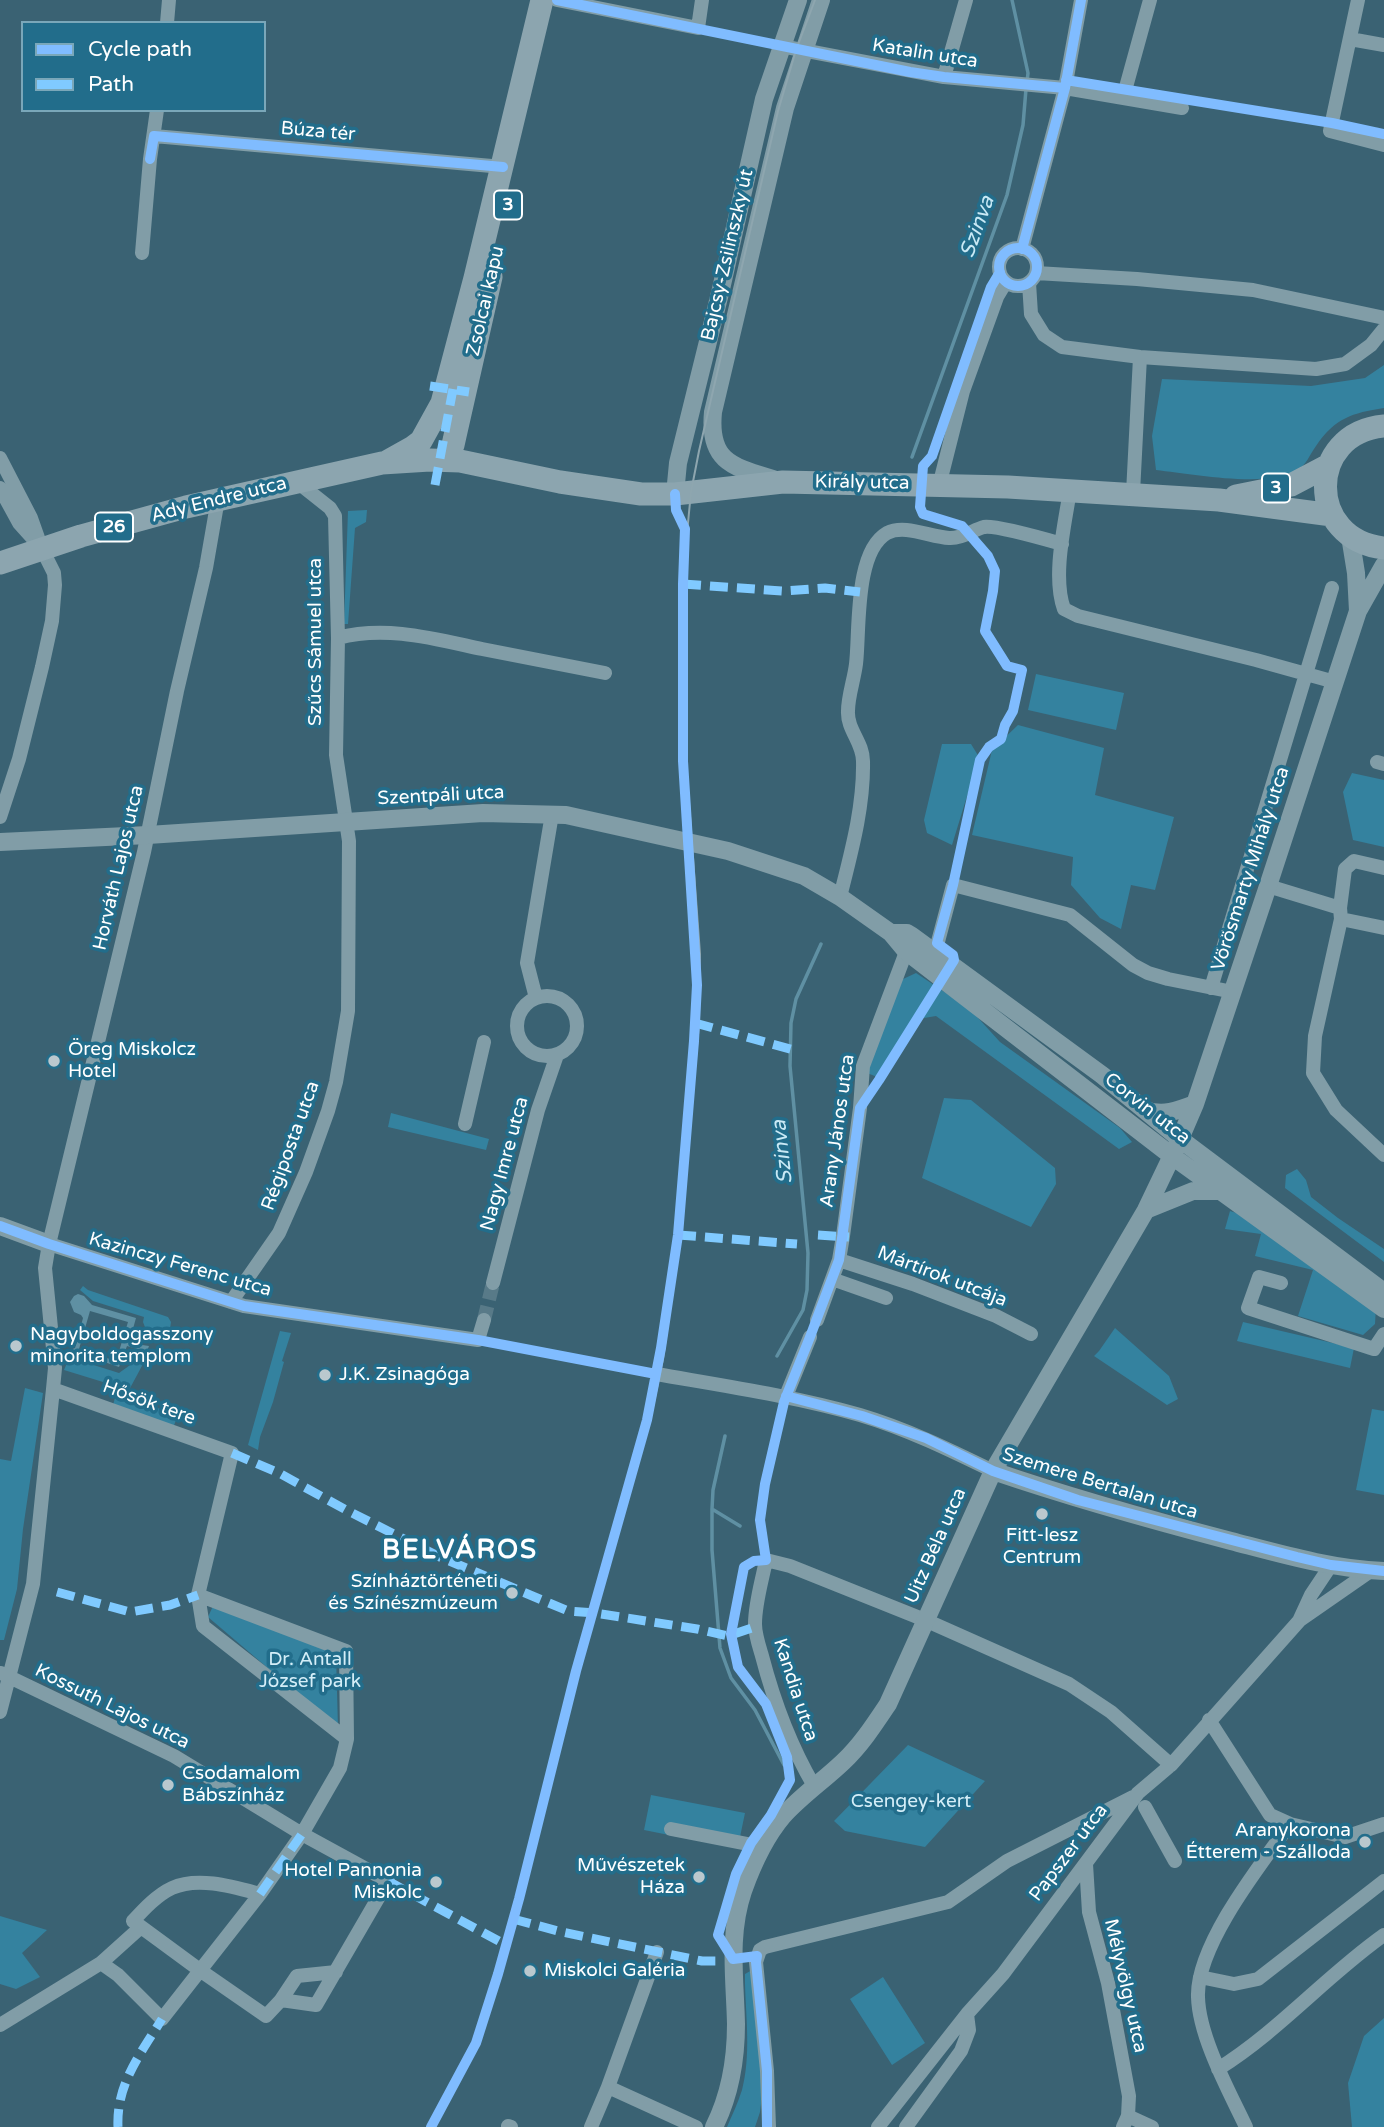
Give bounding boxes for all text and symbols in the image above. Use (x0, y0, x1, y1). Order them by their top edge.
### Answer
legend (21, 21, 266, 112)
street label: Katalin utca (871, 34, 979, 74)
text: Cycle path (88, 37, 192, 62)
text: Path (88, 72, 134, 97)
street label: Búza tér (280, 117, 356, 147)
street label: Bajcsy-Zsilinszky út (697, 167, 759, 343)
road number: 3 (494, 190, 522, 220)
water label: Szinva (955, 193, 1001, 261)
street label: Zsolcai kapu (462, 244, 510, 358)
street label: Király utca (814, 471, 910, 495)
street label: Ady Endre utca (149, 472, 289, 528)
road number: 3 (1262, 474, 1290, 502)
road number: 26 (95, 512, 133, 542)
street label: Szűcs Sámuel utca (305, 558, 327, 726)
street label: Vörösmarty Mihály utca (1207, 764, 1295, 974)
street label: Szentpáli utca (377, 781, 505, 811)
street label: Horváth Lajos utca (89, 783, 149, 953)
place label: Öreg Miskolcz Hotel (68, 1039, 196, 1083)
marker: Öreg Miskolcz Hotel (46, 1053, 62, 1069)
street label: Arany János utca (816, 1053, 860, 1209)
street label: Corvin utca (1100, 1068, 1194, 1150)
street label: Régiposta utca (257, 1078, 325, 1214)
street label: Nagy Imre utca (476, 1094, 534, 1234)
water label: Szinva (767, 1119, 799, 1185)
street label: Kazinczy Ferenc utca (86, 1228, 274, 1302)
street label: Mártírok utcája (874, 1242, 1010, 1312)
place label: Nagyboldogasszony minorita templom (30, 1324, 213, 1368)
marker: Nagyboldogasszony minorita templom (8, 1338, 24, 1354)
place label: J.K. Zsinagóga (339, 1364, 470, 1386)
marker: J.K. Zsinagóga (317, 1367, 333, 1383)
street label: Hősök tere (99, 1376, 199, 1430)
street label: Szemere Bertalan utca (999, 1443, 1201, 1525)
street label: Uitz Béla utca (900, 1485, 972, 1607)
marker: Fitt-lesz Centrum (1034, 1506, 1050, 1522)
place label: Fitt-lesz Centrum (1003, 1525, 1081, 1569)
district label: BELVÁROS (383, 1535, 537, 1567)
place label: Színháztörténeti és Színészmúzeum (328, 1571, 498, 1615)
marker: Színháztörténeti és Színészmúzeum (504, 1585, 520, 1601)
street label: Kandia utca (768, 1636, 822, 1744)
park label: Dr. Antall József park (259, 1649, 361, 1693)
street label: Kossuth Lajos utca (31, 1660, 193, 1754)
place label: Csodamalom Bábszínház (182, 1763, 300, 1807)
marker: Csodamalom Bábszínház (160, 1777, 176, 1793)
park label: Csengey-kert (851, 1791, 971, 1813)
street label: Papszer utca (1025, 1800, 1113, 1906)
place label: Aranykorona Étterem - Szálloda (1186, 1820, 1351, 1864)
marker: Aranykorona Étterem - Szálloda (1357, 1834, 1373, 1850)
place label: Művészetek Háza (577, 1855, 685, 1899)
place label: Hotel Pannonia Miskolc (284, 1860, 422, 1904)
marker: Művészetek Háza (691, 1869, 707, 1885)
marker: Hotel Pannonia Miskolc (428, 1874, 444, 1890)
street label: Mélyvölgy utca (1099, 1917, 1151, 2055)
place label: Miskolci Galéria (544, 1960, 686, 1982)
marker: Miskolci Galéria (522, 1963, 538, 1979)

